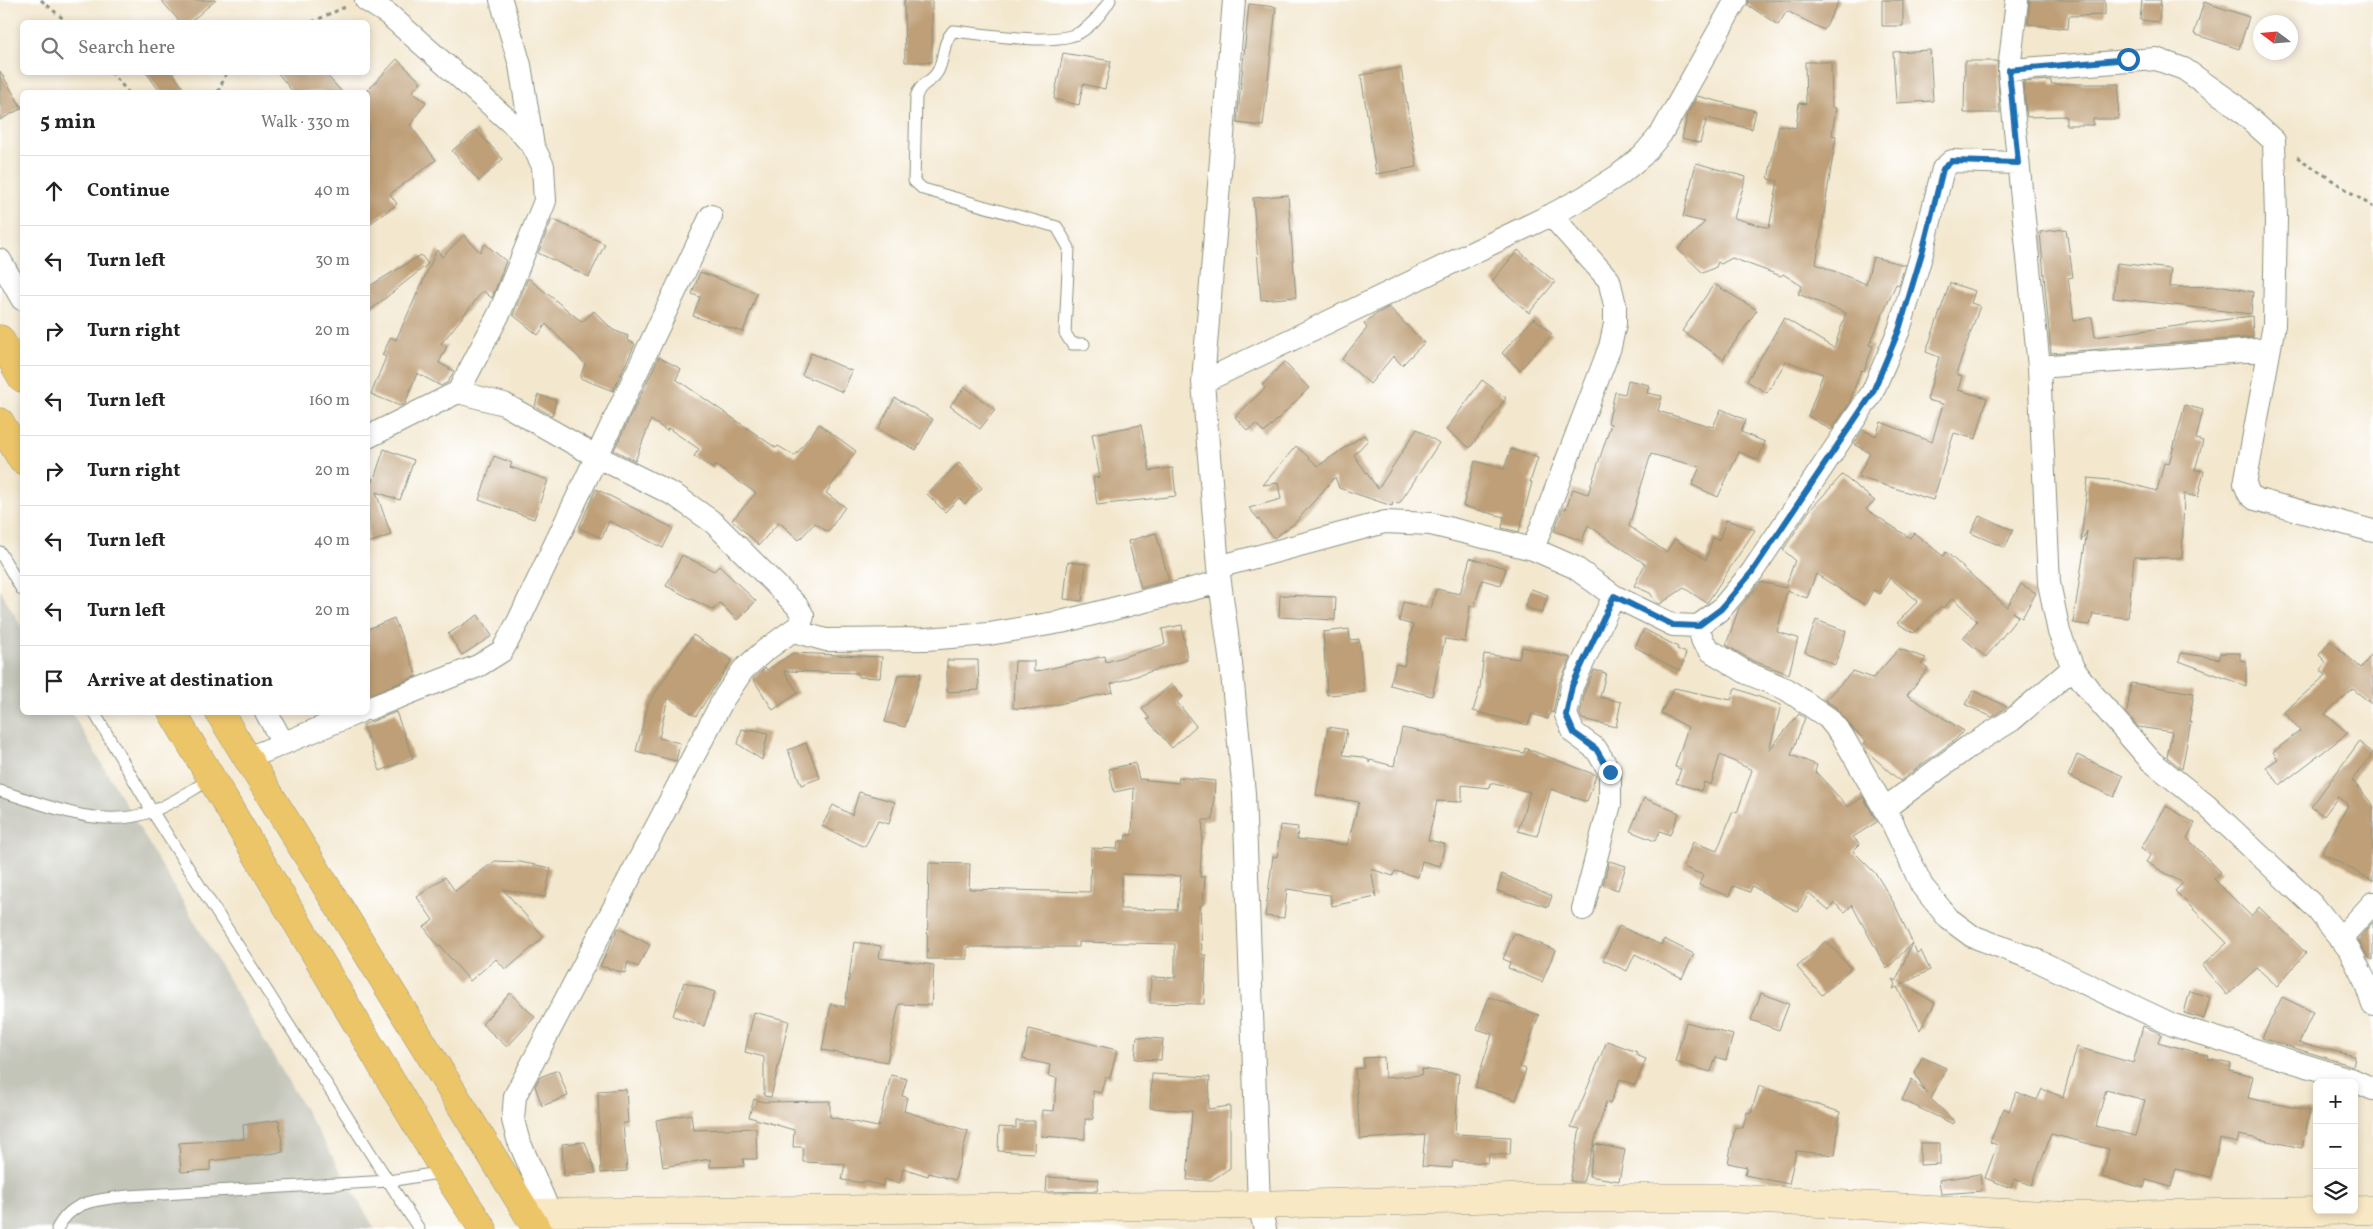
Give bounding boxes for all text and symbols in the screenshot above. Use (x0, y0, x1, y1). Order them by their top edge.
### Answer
north arrow (2253, 15, 2298, 60)
search box (20, 20, 370, 75)
icon: search (38, 34, 66, 62)
text: Search here (78, 35, 175, 61)
route start (2117, 48, 2140, 71)
text: 5 min (40, 108, 96, 137)
text: Walk · 330 m (261, 112, 350, 134)
icon: ahead (40, 177, 68, 205)
text: Continue (87, 178, 170, 204)
text: 40 m (314, 180, 350, 202)
icon: left (40, 247, 68, 275)
text: Turn left (87, 248, 166, 274)
text: 30 m (315, 250, 350, 272)
icon: right (40, 317, 68, 345)
text: Turn right (87, 318, 180, 344)
text: 20 m (315, 320, 350, 342)
icon: left (40, 387, 68, 415)
text: Turn left (87, 388, 166, 414)
text: 160 m (309, 390, 350, 412)
icon: right (40, 457, 68, 485)
text: Turn right (87, 458, 180, 484)
text: 20 m (315, 460, 350, 482)
icon: left (40, 527, 68, 555)
text: Turn left (87, 528, 166, 554)
text: 40 m (314, 530, 350, 552)
icon: left (40, 597, 68, 625)
text: Turn left (87, 598, 166, 624)
text: 20 m (315, 600, 350, 622)
icon: arrive (40, 667, 68, 695)
text: Arrive at destination (87, 668, 273, 694)
route end (1599, 761, 1622, 784)
map controls (2313, 1079, 2358, 1214)
button: + (2313, 1079, 2358, 1124)
button: − (2313, 1124, 2358, 1169)
button: layers (2313, 1169, 2358, 1214)

